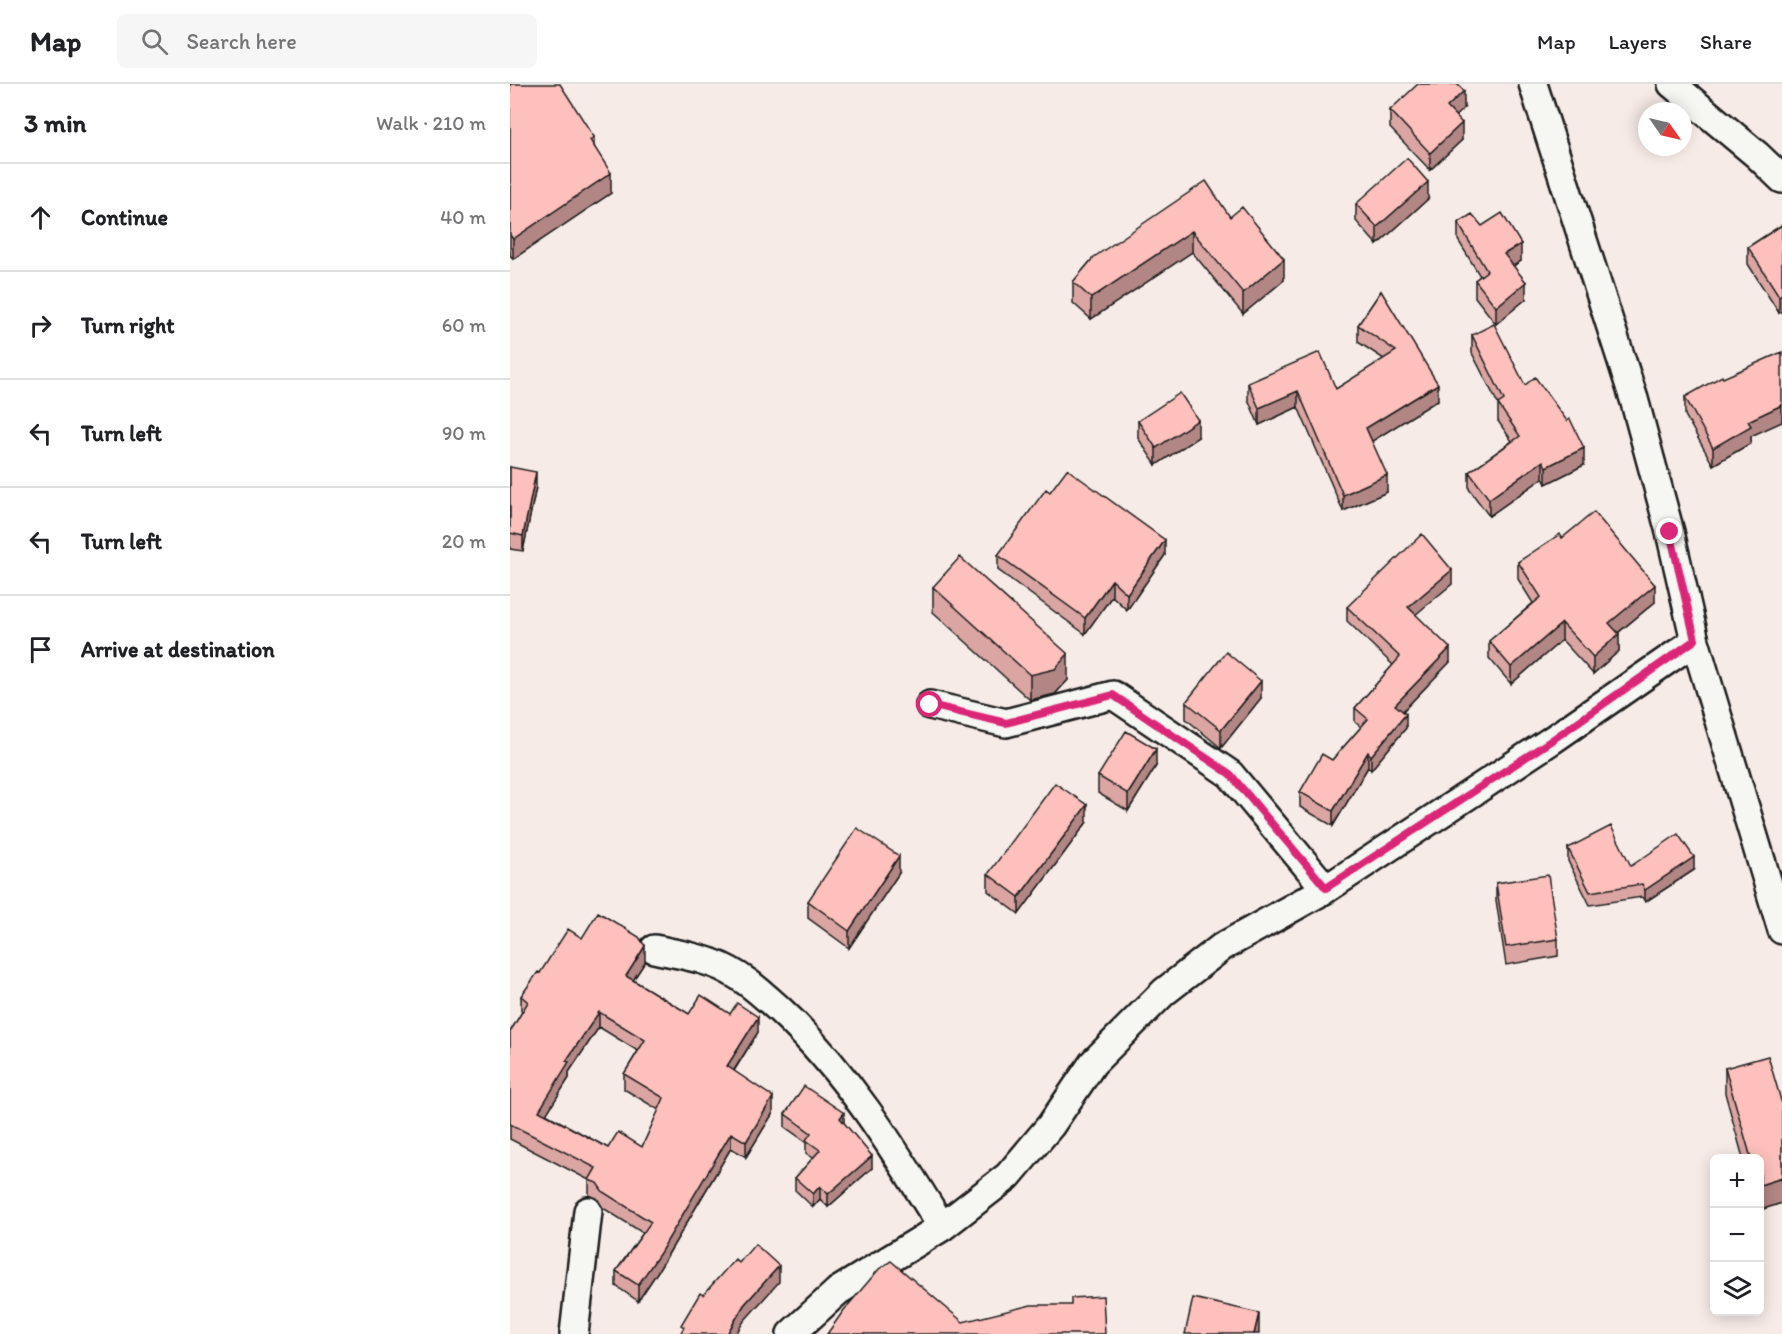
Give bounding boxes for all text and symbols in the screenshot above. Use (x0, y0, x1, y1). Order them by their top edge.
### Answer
search box (117, 14, 537, 68)
text: Map (30, 24, 81, 58)
icon: search (138, 25, 171, 58)
text: Search here (186, 28, 297, 55)
text: Map (1537, 29, 1576, 54)
text: Layers (1609, 29, 1667, 54)
text: Share (1700, 29, 1752, 54)
north arrow (1638, 102, 1692, 156)
text: 3 min (24, 107, 86, 139)
text: Walk · 210 m (376, 111, 486, 135)
icon: ahead (24, 201, 57, 234)
text: Continue (81, 204, 168, 231)
text: 40 m (440, 205, 486, 229)
icon: right (24, 309, 57, 342)
text: Turn right (81, 312, 175, 339)
text: 60 m (442, 313, 486, 337)
icon: left (24, 417, 57, 450)
text: Turn left (81, 420, 162, 447)
text: 90 m (442, 421, 486, 445)
route end (1656, 518, 1682, 544)
icon: left (24, 525, 57, 558)
text: Turn left (81, 528, 162, 555)
text: 20 m (442, 529, 486, 553)
icon: arrive (24, 633, 57, 666)
text: Arrive at destination (81, 636, 275, 663)
route start (916, 691, 942, 717)
map controls (1710, 1154, 1764, 1316)
button: + (1710, 1154, 1764, 1208)
button: − (1710, 1208, 1764, 1262)
button: layers (1710, 1262, 1764, 1316)

